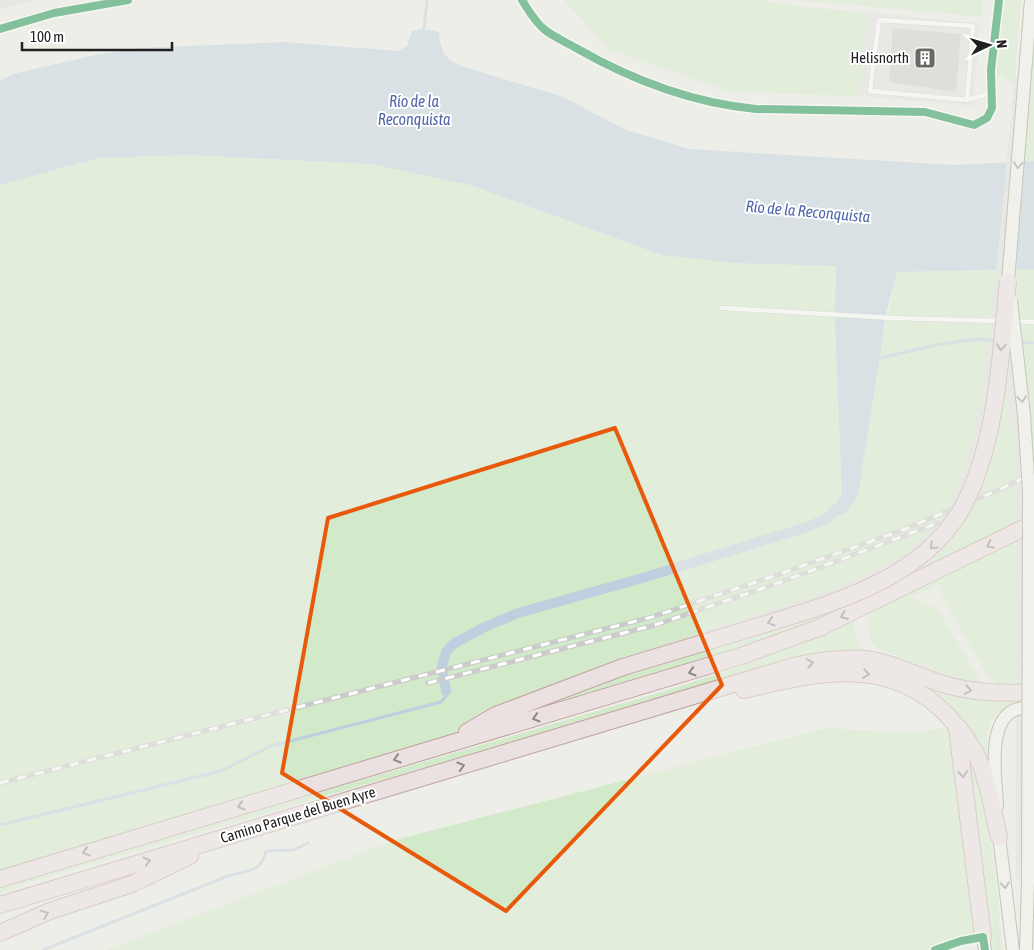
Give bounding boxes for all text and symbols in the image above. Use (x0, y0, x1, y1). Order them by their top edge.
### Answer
scale bar (22, 20, 172, 52)
north arrow (964, 20, 1014, 70)
text: 100 m (30, 28, 64, 45)
text: N (994, 39, 1010, 49)
building icon: Helisnorth (913, 46, 937, 70)
place label: Helisnorth (851, 49, 909, 66)
water label: Río de la Reconquista (378, 92, 451, 129)
one-way arrow (1012, 161, 1023, 169)
water label: Río de la Reconquista (745, 197, 871, 226)
one-way arrow (996, 343, 1007, 351)
one-way arrow (1016, 396, 1027, 404)
one-way arrow (986, 539, 995, 549)
one-way arrow (929, 540, 938, 549)
one-way arrow (840, 610, 849, 621)
one-way arrow (767, 616, 776, 626)
one-way arrow (806, 658, 815, 668)
one-way arrow (688, 667, 696, 677)
one-way arrow (862, 668, 870, 679)
one-way arrow (964, 684, 972, 694)
one-way arrow (532, 713, 541, 723)
one-way arrow (393, 754, 402, 764)
one-way arrow (456, 762, 464, 772)
one-way arrow (957, 771, 968, 779)
street label: Camino Parque del Buen Ayre (218, 783, 378, 846)
one-way arrow (238, 800, 246, 810)
one-way arrow (82, 847, 90, 857)
one-way arrow (143, 856, 151, 866)
one-way arrow (999, 881, 1009, 890)
one-way arrow (40, 909, 48, 919)

